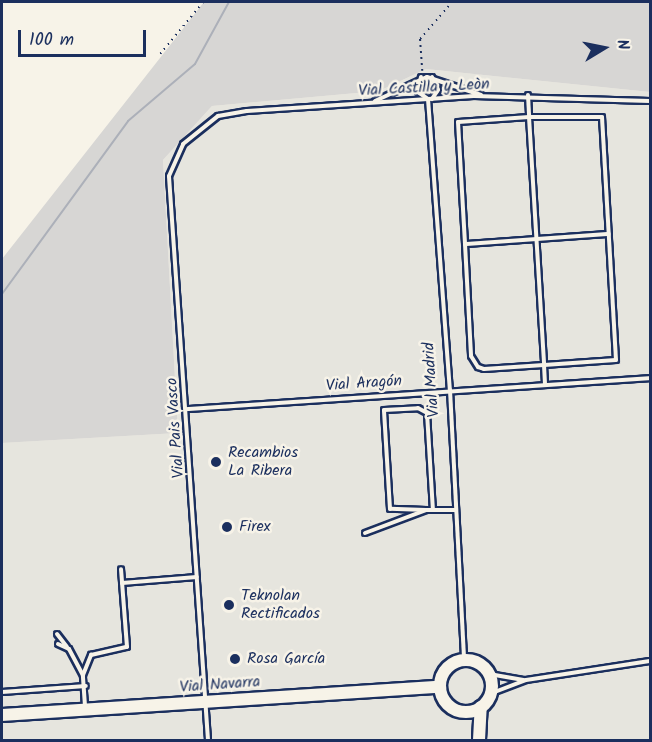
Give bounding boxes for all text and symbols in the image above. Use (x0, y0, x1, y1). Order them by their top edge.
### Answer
scale bar (21, 18, 148, 56)
north arrow (574, 18, 634, 78)
text: 100 m (29, 26, 74, 55)
text: N (609, 38, 635, 52)
street label: Vial Castilla y Leòn (358, 75, 490, 101)
street label: Vial Madrid (420, 342, 444, 418)
street label: Vial Aragón (325, 372, 403, 396)
street label: Vial Pais Vasco (163, 377, 189, 479)
place label: Recambios La Ribera (228, 443, 298, 481)
marker: Recambios La Ribera (209, 455, 223, 469)
place label: Firex (239, 517, 271, 537)
marker: Firex (220, 520, 234, 534)
place label: Teknolan Rectificados (241, 586, 320, 624)
marker: Teknolan Rectificados (222, 598, 236, 612)
place label: Rosa García (247, 649, 325, 669)
marker: Rosa García (228, 652, 242, 666)
street label: Vial Navarra (179, 673, 261, 697)

